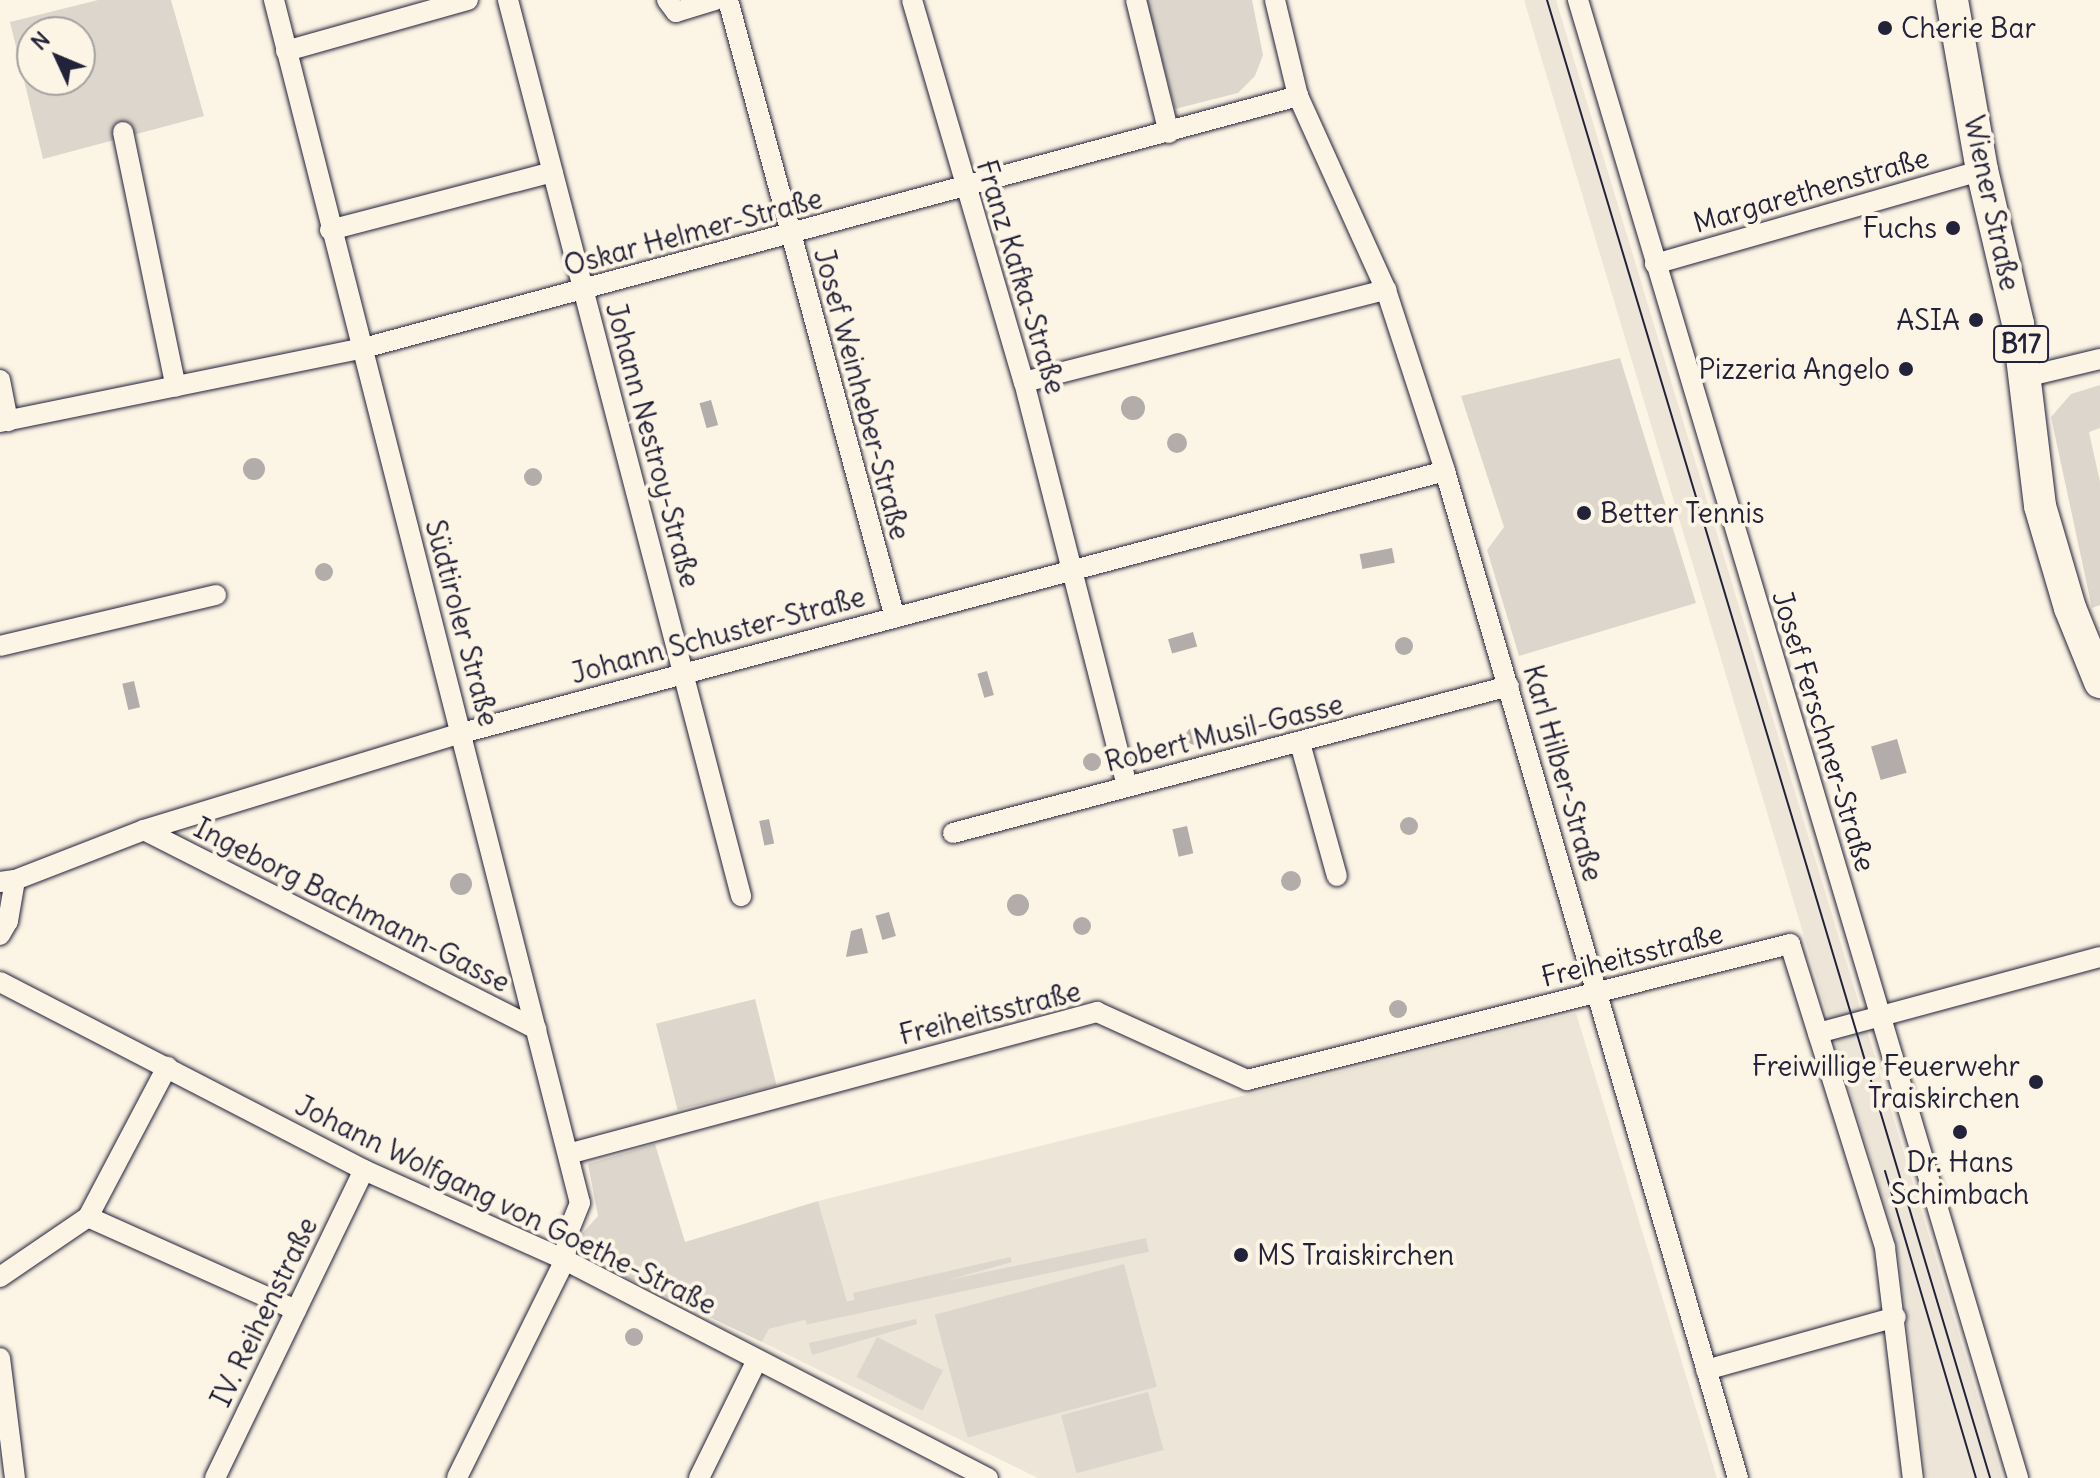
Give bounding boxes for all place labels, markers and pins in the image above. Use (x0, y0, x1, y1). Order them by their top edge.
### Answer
place label: Cherie Bar (1901, 11, 2036, 45)
marker: Cherie Bar (1876, 19, 1894, 37)
place label: Fuchs (1863, 211, 1937, 245)
marker: Fuchs (1944, 219, 1962, 237)
place label: ASIA (1896, 303, 1960, 337)
marker: ASIA (1967, 311, 1985, 329)
place label: Pizzeria Angelo (1698, 352, 1890, 386)
marker: Pizzeria Angelo (1897, 360, 1915, 378)
place label: Better Tennis (1600, 496, 1764, 530)
marker: Better Tennis (1575, 504, 1593, 522)
place label: Freiwillige Feuerwehr Traiskirchen (1752, 1049, 2020, 1115)
marker: Freiwillige Feuerwehr Traiskirchen (2027, 1073, 2045, 1091)
marker: Dr. Hans Schimbach (1951, 1123, 1969, 1141)
place label: Dr. Hans Schimbach (1891, 1145, 2029, 1211)
place label: MS Traiskirchen (1257, 1238, 1454, 1272)
marker: MS Traiskirchen (1232, 1246, 1250, 1264)

